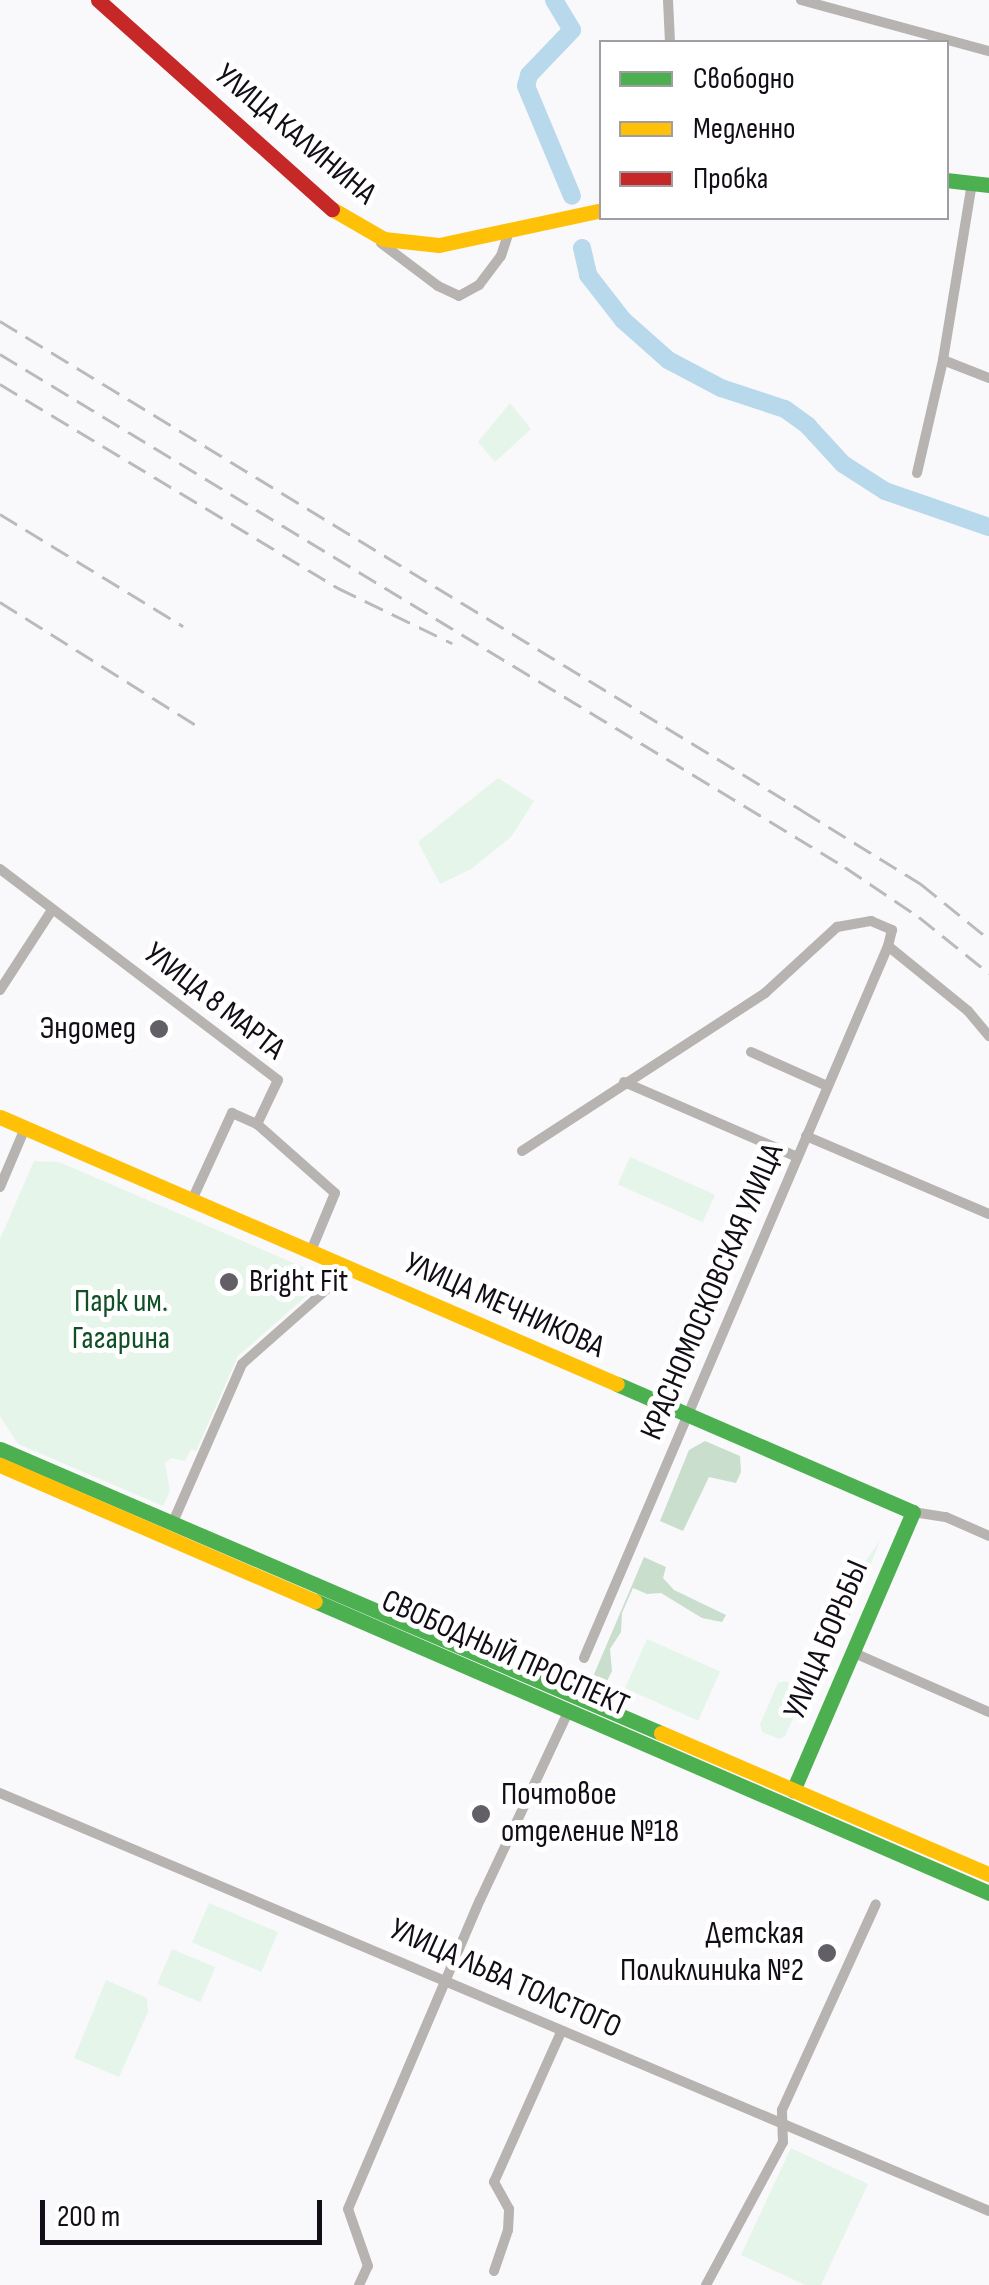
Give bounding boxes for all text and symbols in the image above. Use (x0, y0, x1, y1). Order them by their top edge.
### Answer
legend (599, 40, 949, 220)
street label: УЛИЦА КАЛИНИНА (207, 57, 383, 213)
text: Свободно (693, 61, 795, 97)
text: Медленно (693, 111, 795, 147)
text: Пробка (693, 161, 768, 197)
street label: УЛИЦА 8 МАРТА (136, 935, 292, 1069)
place label: Эндомед (39, 1010, 136, 1048)
marker: Эндомед (146, 1016, 172, 1042)
street label: КРАСНОМОСКОВСКАЯ УЛИЦА (633, 1138, 793, 1446)
street label: УЛИЦА МЕЧНИКОВА (398, 1245, 610, 1367)
place label: Bright Fit (249, 1263, 348, 1301)
marker: Bright Fit (218, 1271, 240, 1293)
park label: Парк им. Гагарина (72, 1284, 170, 1359)
street label: УЛИЦА БОРЬБЫ (776, 1555, 878, 1725)
street label: СВОБОДНЫЙ ПРОСПЕКТ (376, 1582, 634, 1726)
place label: Почтовое отделение №18 (501, 1777, 679, 1852)
marker: Почтовое отделение №18 (470, 1803, 492, 1825)
street label: УЛИЦА ЛЬВА ТОЛСТОГО (383, 1911, 627, 2047)
place label: Детская Поликлиника №2 (620, 1916, 804, 1991)
marker: Детская Поликлиника №2 (814, 1940, 840, 1966)
scale bar (45, 2180, 328, 2242)
text: 200 m (57, 2199, 120, 2235)

